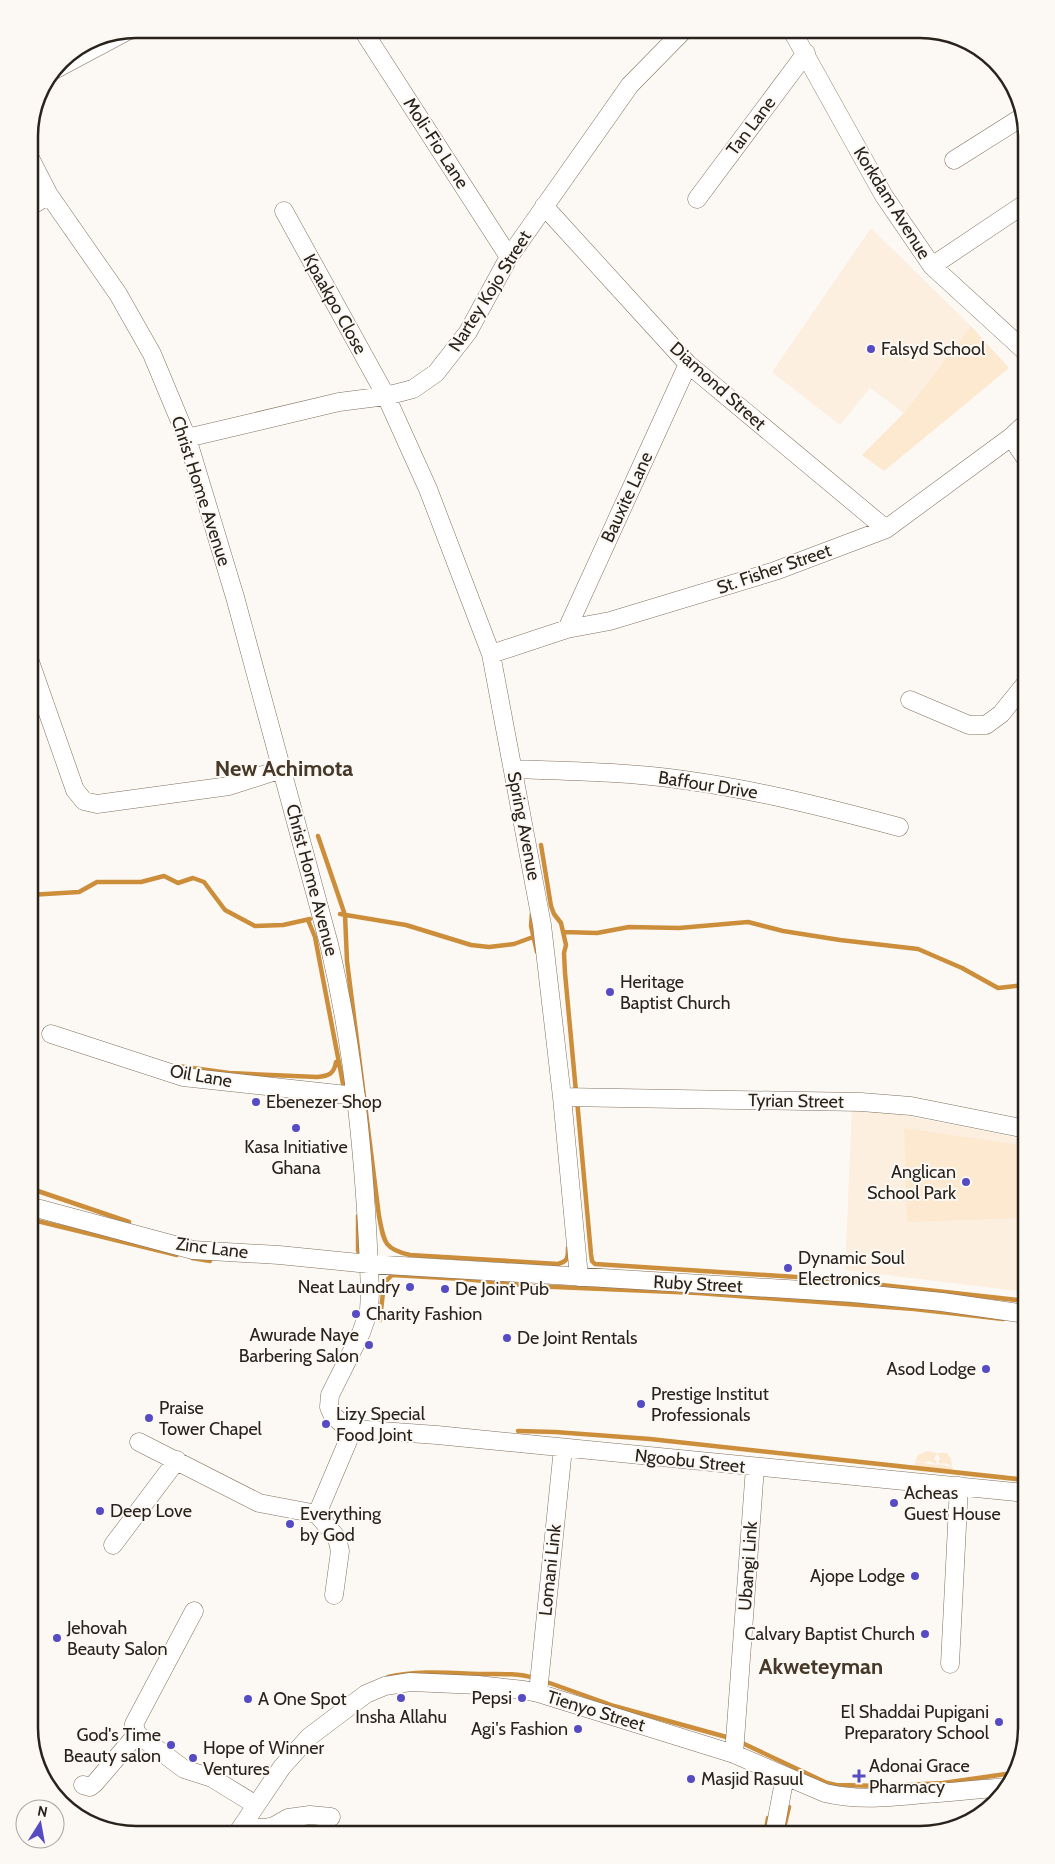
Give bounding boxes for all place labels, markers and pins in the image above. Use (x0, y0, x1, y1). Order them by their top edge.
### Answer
place label: Falsyd School (881, 338, 986, 360)
marker: Falsyd School (865, 343, 877, 355)
place label: Heritage Baptist Church (620, 971, 730, 1014)
marker: Heritage Baptist Church (604, 986, 616, 998)
place label: Ebenezer Shop (266, 1091, 382, 1113)
marker: Ebenezer Shop (250, 1096, 262, 1108)
marker: Kasa Initiative Ghana (290, 1122, 302, 1134)
place label: Kasa Initiative Ghana (244, 1136, 348, 1179)
place label: Anglican School Park (867, 1161, 957, 1204)
marker: Anglican School Park (960, 1176, 972, 1188)
place label: Dynamic Soul Electronics (798, 1247, 906, 1290)
marker: Dynamic Soul Electronics (782, 1262, 794, 1274)
place label: Neat Laundry (298, 1276, 400, 1298)
place label: De Joint Pub (455, 1278, 549, 1300)
marker: Neat Laundry (404, 1281, 416, 1293)
marker: De Joint Pub (439, 1283, 451, 1295)
place label: Charity Fashion (366, 1303, 482, 1325)
marker: Charity Fashion (350, 1308, 362, 1320)
place label: Awurade Naye Barbering Salon (239, 1324, 359, 1367)
place label: De Joint Rentals (517, 1327, 637, 1349)
marker: De Joint Rentals (501, 1332, 513, 1344)
marker: Awurade Naye Barbering Salon (363, 1339, 375, 1351)
place label: Asod Lodge (887, 1358, 976, 1380)
marker: Asod Lodge (980, 1363, 992, 1375)
place label: Prestige Institut Professionals (651, 1383, 769, 1426)
place label: Praise Tower Chapel (159, 1397, 263, 1440)
marker: Prestige Institut Professionals (635, 1398, 647, 1410)
place label: Lizy Special Food Joint (336, 1403, 426, 1446)
marker: Praise Tower Chapel (143, 1412, 155, 1424)
marker: Lizy Special Food Joint (320, 1418, 332, 1430)
place label: Acheas Guest House (904, 1482, 1001, 1525)
marker: Acheas Guest House (888, 1497, 900, 1509)
place label: Deep Love (110, 1500, 192, 1522)
place label: Everything by God (300, 1503, 382, 1546)
marker: Deep Love (94, 1505, 106, 1517)
marker: Everything by God (284, 1518, 296, 1530)
place label: Ajope Lodge (810, 1565, 905, 1587)
marker: Ajope Lodge (909, 1570, 921, 1582)
place label: Jehovah Beauty Salon (66, 1617, 168, 1660)
place label: Calvary Baptist Church (745, 1623, 915, 1645)
marker: Calvary Baptist Church (919, 1628, 931, 1640)
marker: Jehovah Beauty Salon (51, 1632, 63, 1644)
place label: Pepsi (471, 1687, 512, 1709)
place label: A One Spot (258, 1688, 346, 1710)
marker: Insha Allahu (395, 1692, 407, 1704)
marker: Pepsi (516, 1692, 528, 1704)
marker: A One Spot (242, 1693, 254, 1705)
place label: El Shaddai Pupigani Preparatory School (840, 1701, 990, 1744)
place label: Insha Allahu (355, 1706, 447, 1728)
marker: El Shaddai Pupigani Preparatory School (993, 1716, 1005, 1728)
place label: Agi's Fashion (471, 1718, 568, 1740)
marker: Agi's Fashion (572, 1723, 584, 1735)
place label: God's Time Beauty salon (64, 1724, 161, 1767)
place label: Hope of Winner Ventures (203, 1737, 325, 1780)
marker: God's Time Beauty salon (165, 1739, 177, 1751)
marker: Hope of Winner Ventures (187, 1752, 199, 1764)
place label: Adonai Grace Pharmacy (869, 1755, 970, 1798)
place label: Masjid Rasuul (701, 1768, 804, 1790)
marker: Adonai Grace Pharmacy (853, 1770, 865, 1782)
marker: Masjid Rasuul (685, 1773, 697, 1785)

